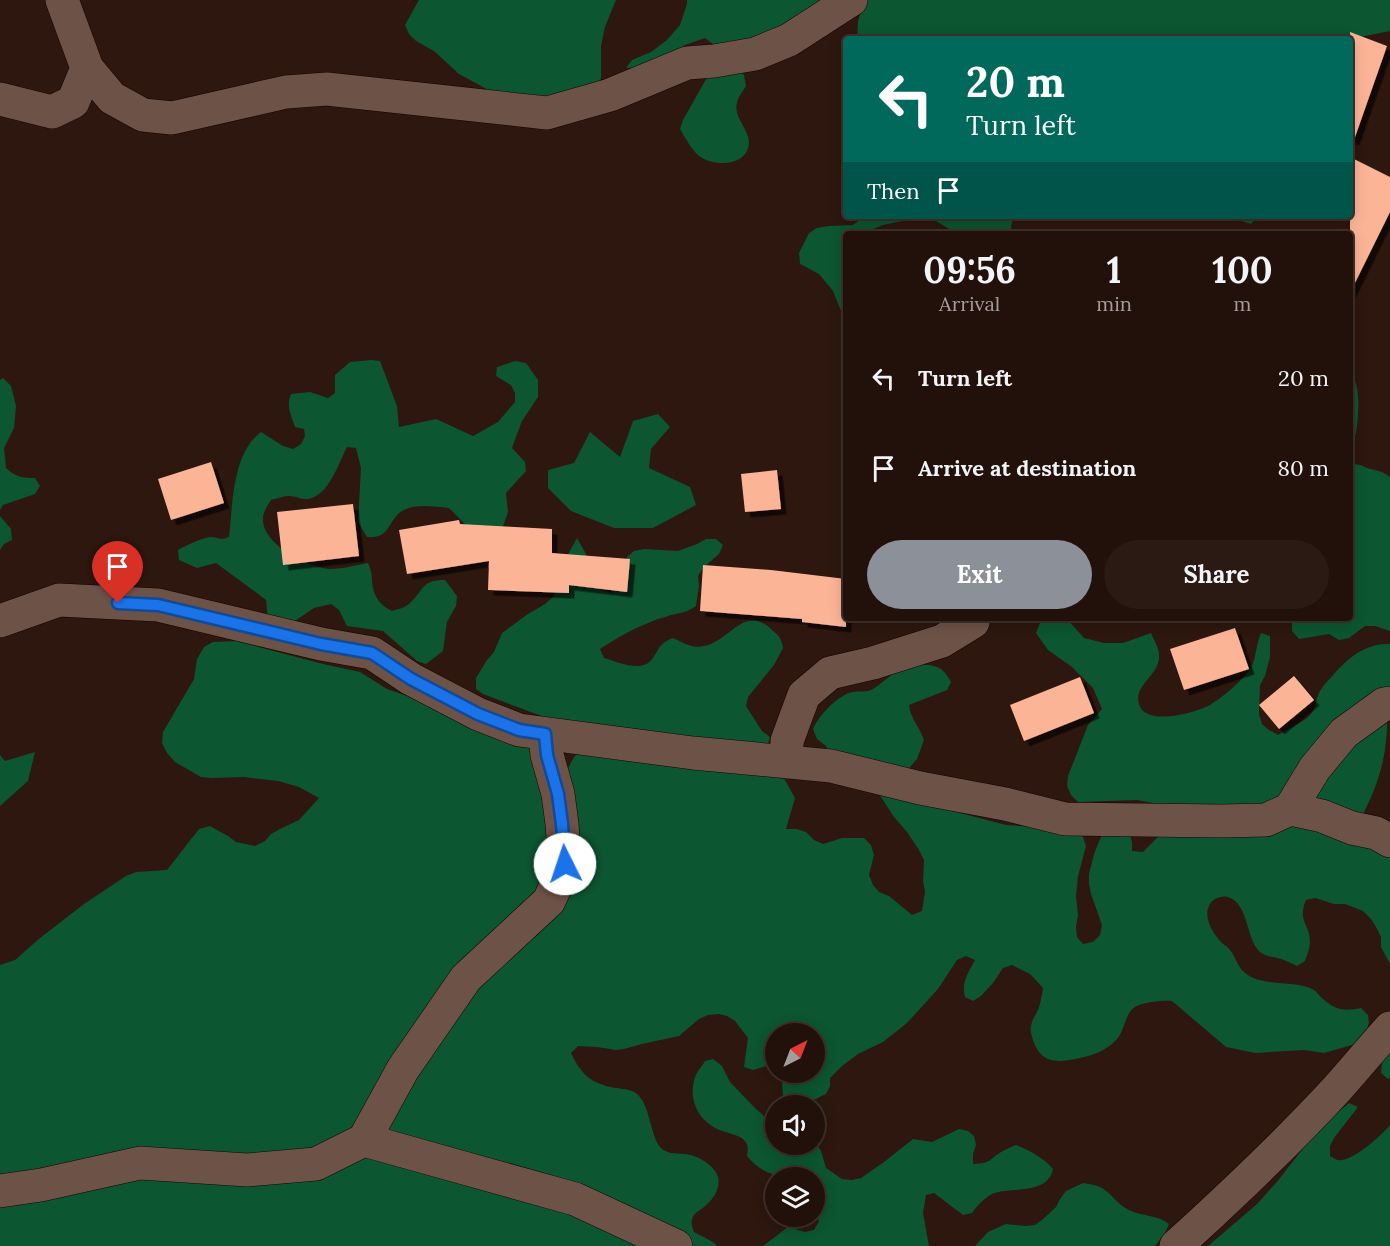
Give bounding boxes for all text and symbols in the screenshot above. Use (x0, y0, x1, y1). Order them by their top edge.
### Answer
text: 20 m (966, 55, 1065, 109)
icon: left (867, 60, 945, 138)
text: Turn left (966, 108, 1076, 142)
icon: arrive (932, 174, 965, 207)
text: Then (867, 177, 920, 205)
text: 09:56 (923, 247, 1016, 293)
text: 1 (1107, 247, 1121, 293)
text: 100 (1212, 247, 1273, 293)
text: Arrival (939, 291, 1000, 316)
text: min (1096, 291, 1132, 316)
text: m (1234, 291, 1251, 316)
icon: left (867, 362, 900, 395)
text: Turn left (918, 364, 1012, 392)
text: 20 m (1278, 364, 1329, 392)
icon: arrive (867, 452, 900, 485)
text: Arrive at destination (918, 454, 1136, 482)
text: 80 m (1278, 454, 1329, 482)
button: Exit (867, 540, 1092, 609)
button: Share (1104, 540, 1329, 609)
pin (92, 541, 143, 603)
icon: arrive (101, 550, 134, 583)
position arrow (533, 832, 597, 896)
north arrow (765, 1023, 825, 1083)
map controls (765, 1023, 825, 1227)
button: sound (765, 1095, 825, 1155)
button: layers (765, 1167, 825, 1227)

